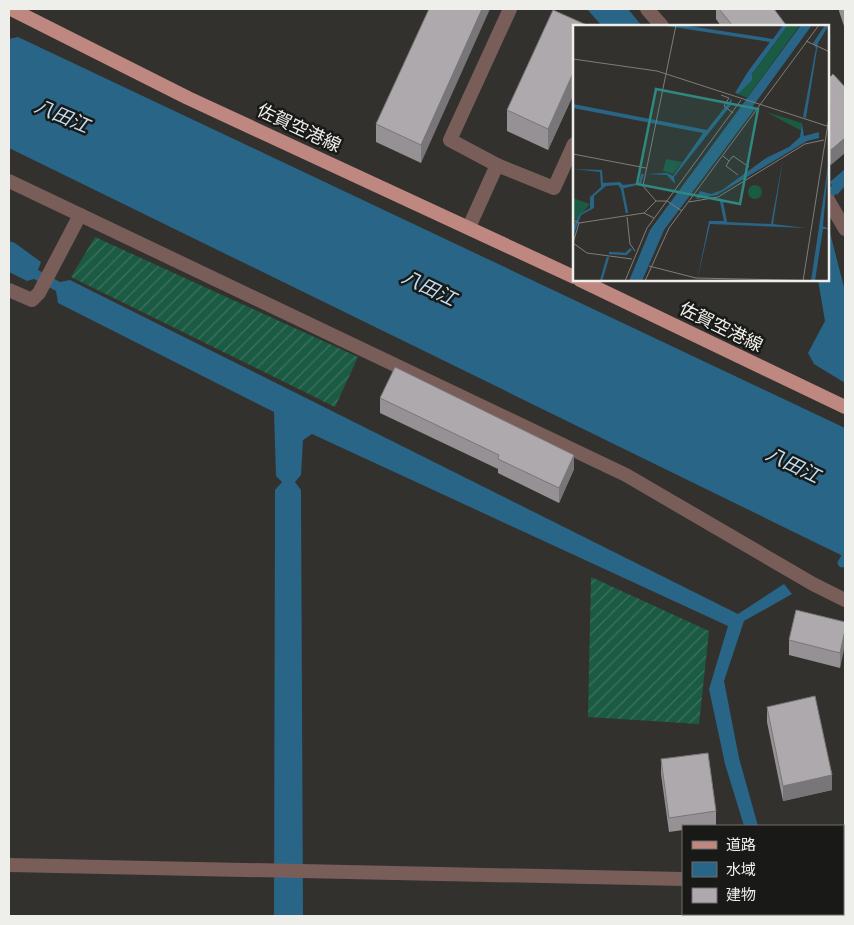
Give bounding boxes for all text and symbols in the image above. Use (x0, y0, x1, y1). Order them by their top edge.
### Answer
inset map (573, 25, 829, 281)
water label: 八田江 (31, 94, 95, 139)
street label: 佐賀空港線 (254, 99, 344, 157)
water label: 八田江 (398, 265, 461, 312)
street label: 佐賀空港線 (676, 297, 766, 357)
water label: 八田江 (762, 442, 825, 489)
legend (682, 825, 844, 915)
text: 道路 (726, 836, 756, 854)
text: 水域 (726, 861, 756, 879)
text: 建物 (726, 886, 756, 904)

